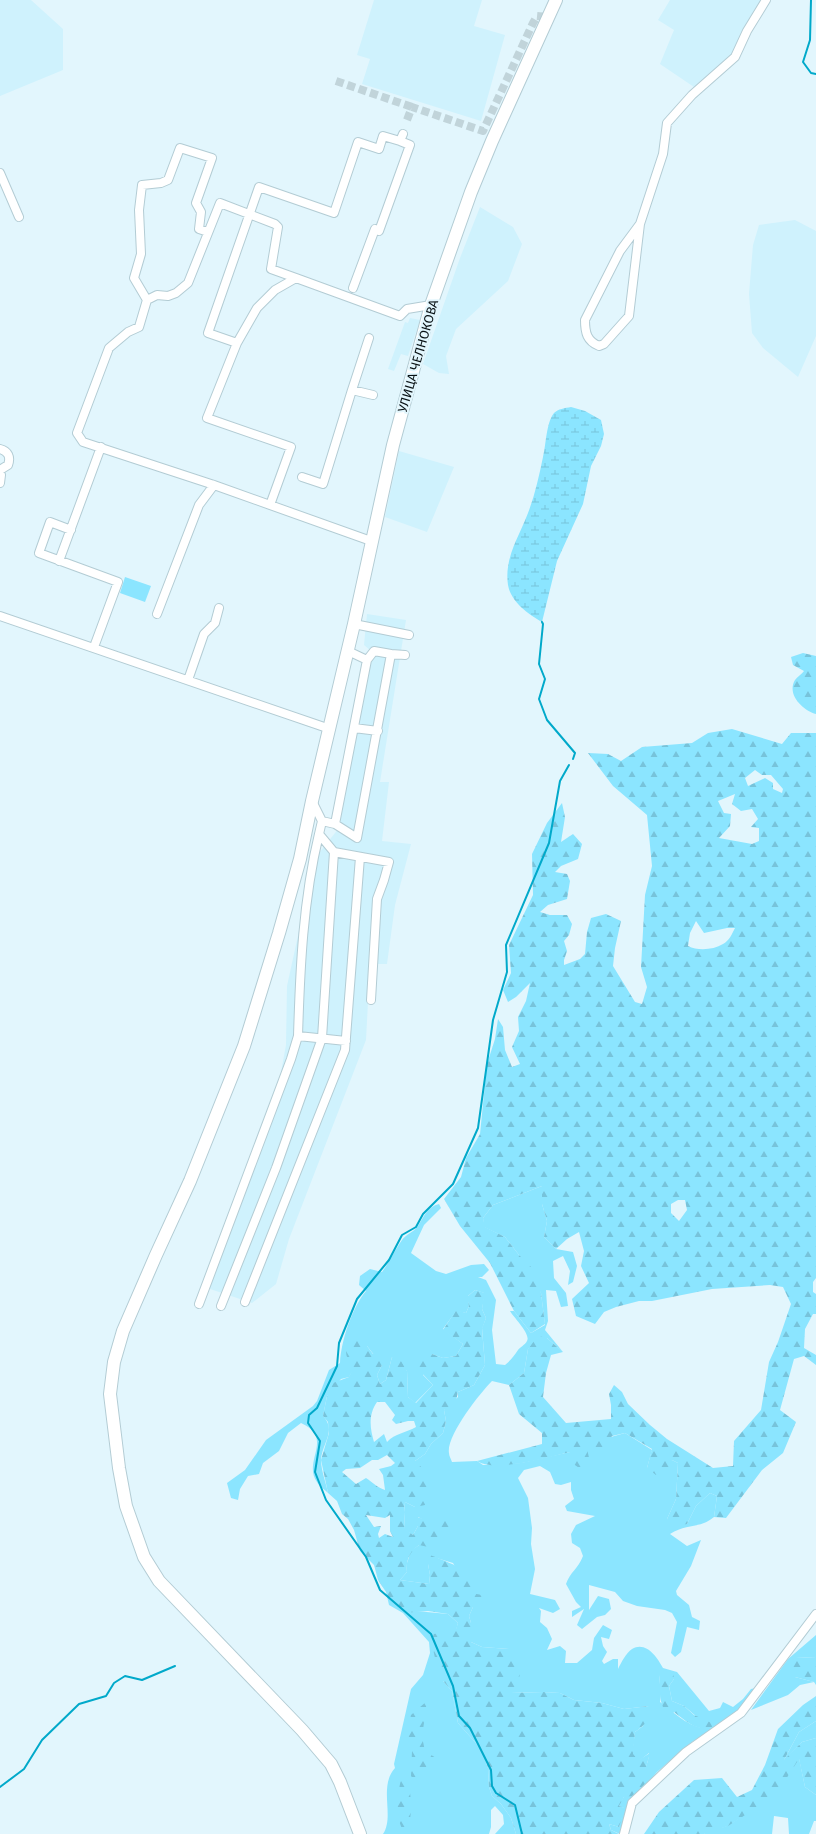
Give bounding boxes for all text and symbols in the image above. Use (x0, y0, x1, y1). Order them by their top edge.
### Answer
street label: УЛИЦА ЧЕЛНОКОВА (395, 297, 441, 414)

